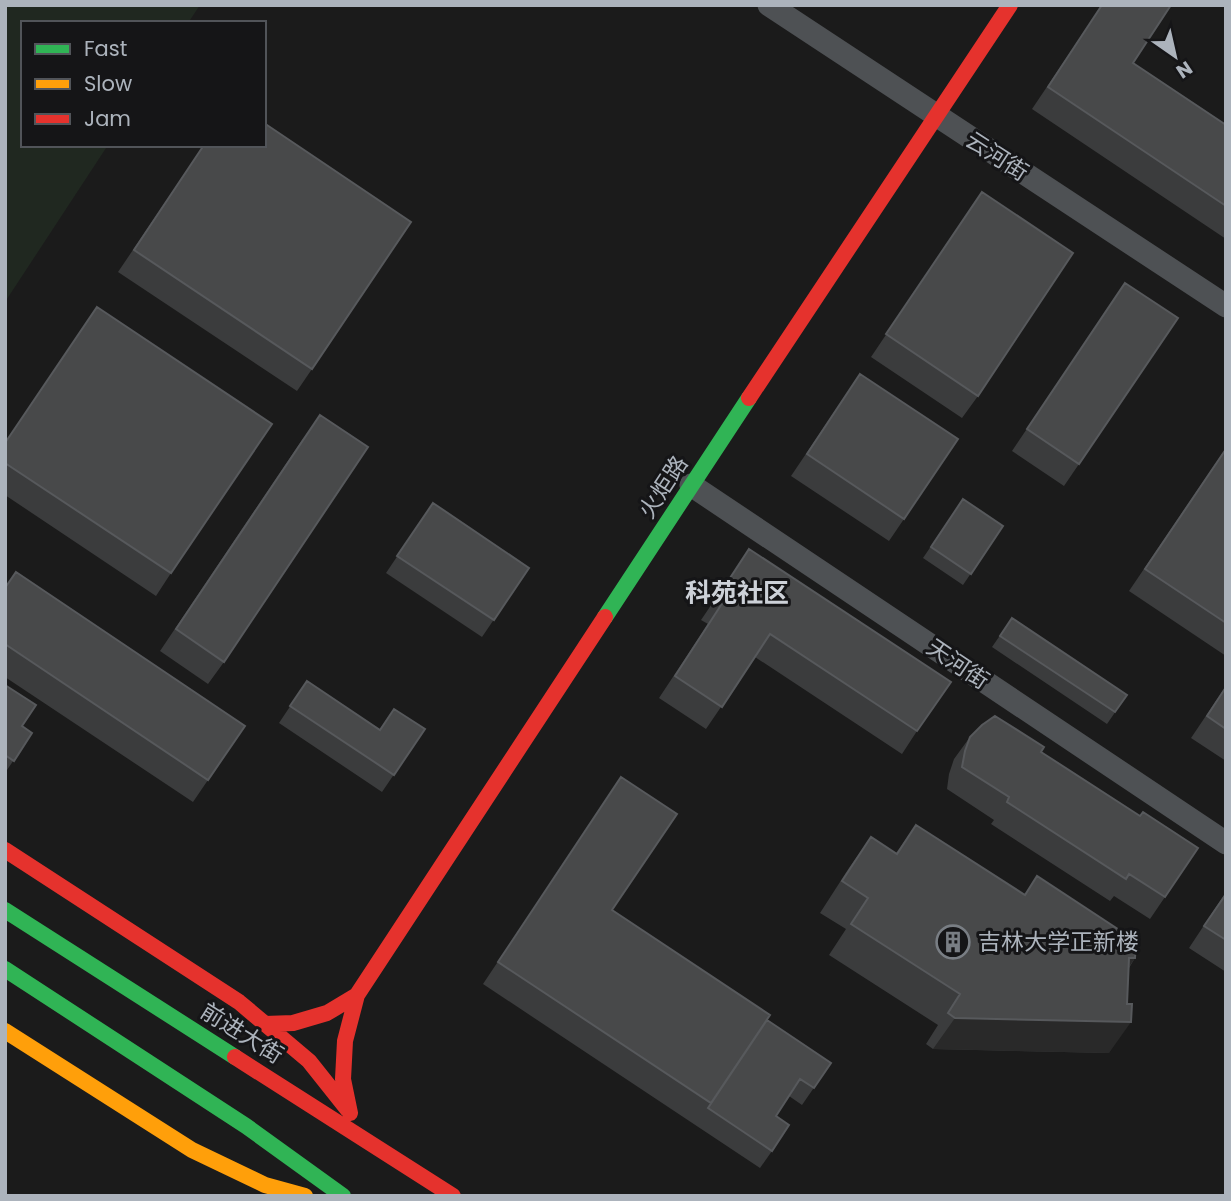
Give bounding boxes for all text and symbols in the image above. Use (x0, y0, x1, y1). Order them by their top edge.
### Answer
legend (21, 21, 266, 147)
north arrow (1140, 21, 1210, 91)
text: Fast (84, 34, 127, 63)
text: N (1171, 54, 1198, 85)
text: Slow (84, 69, 132, 98)
text: Jam (84, 104, 131, 133)
street label: 云河街 (959, 124, 1035, 188)
street label: 火炬路 (631, 449, 695, 525)
district label: 科苑社区 (685, 575, 789, 611)
street label: 天河街 (920, 631, 996, 697)
building icon: 吉林大学正新楼 (934, 923, 972, 961)
place label: 吉林大学正新楼 (978, 926, 1139, 958)
street label: 前进大街 (195, 995, 289, 1071)

